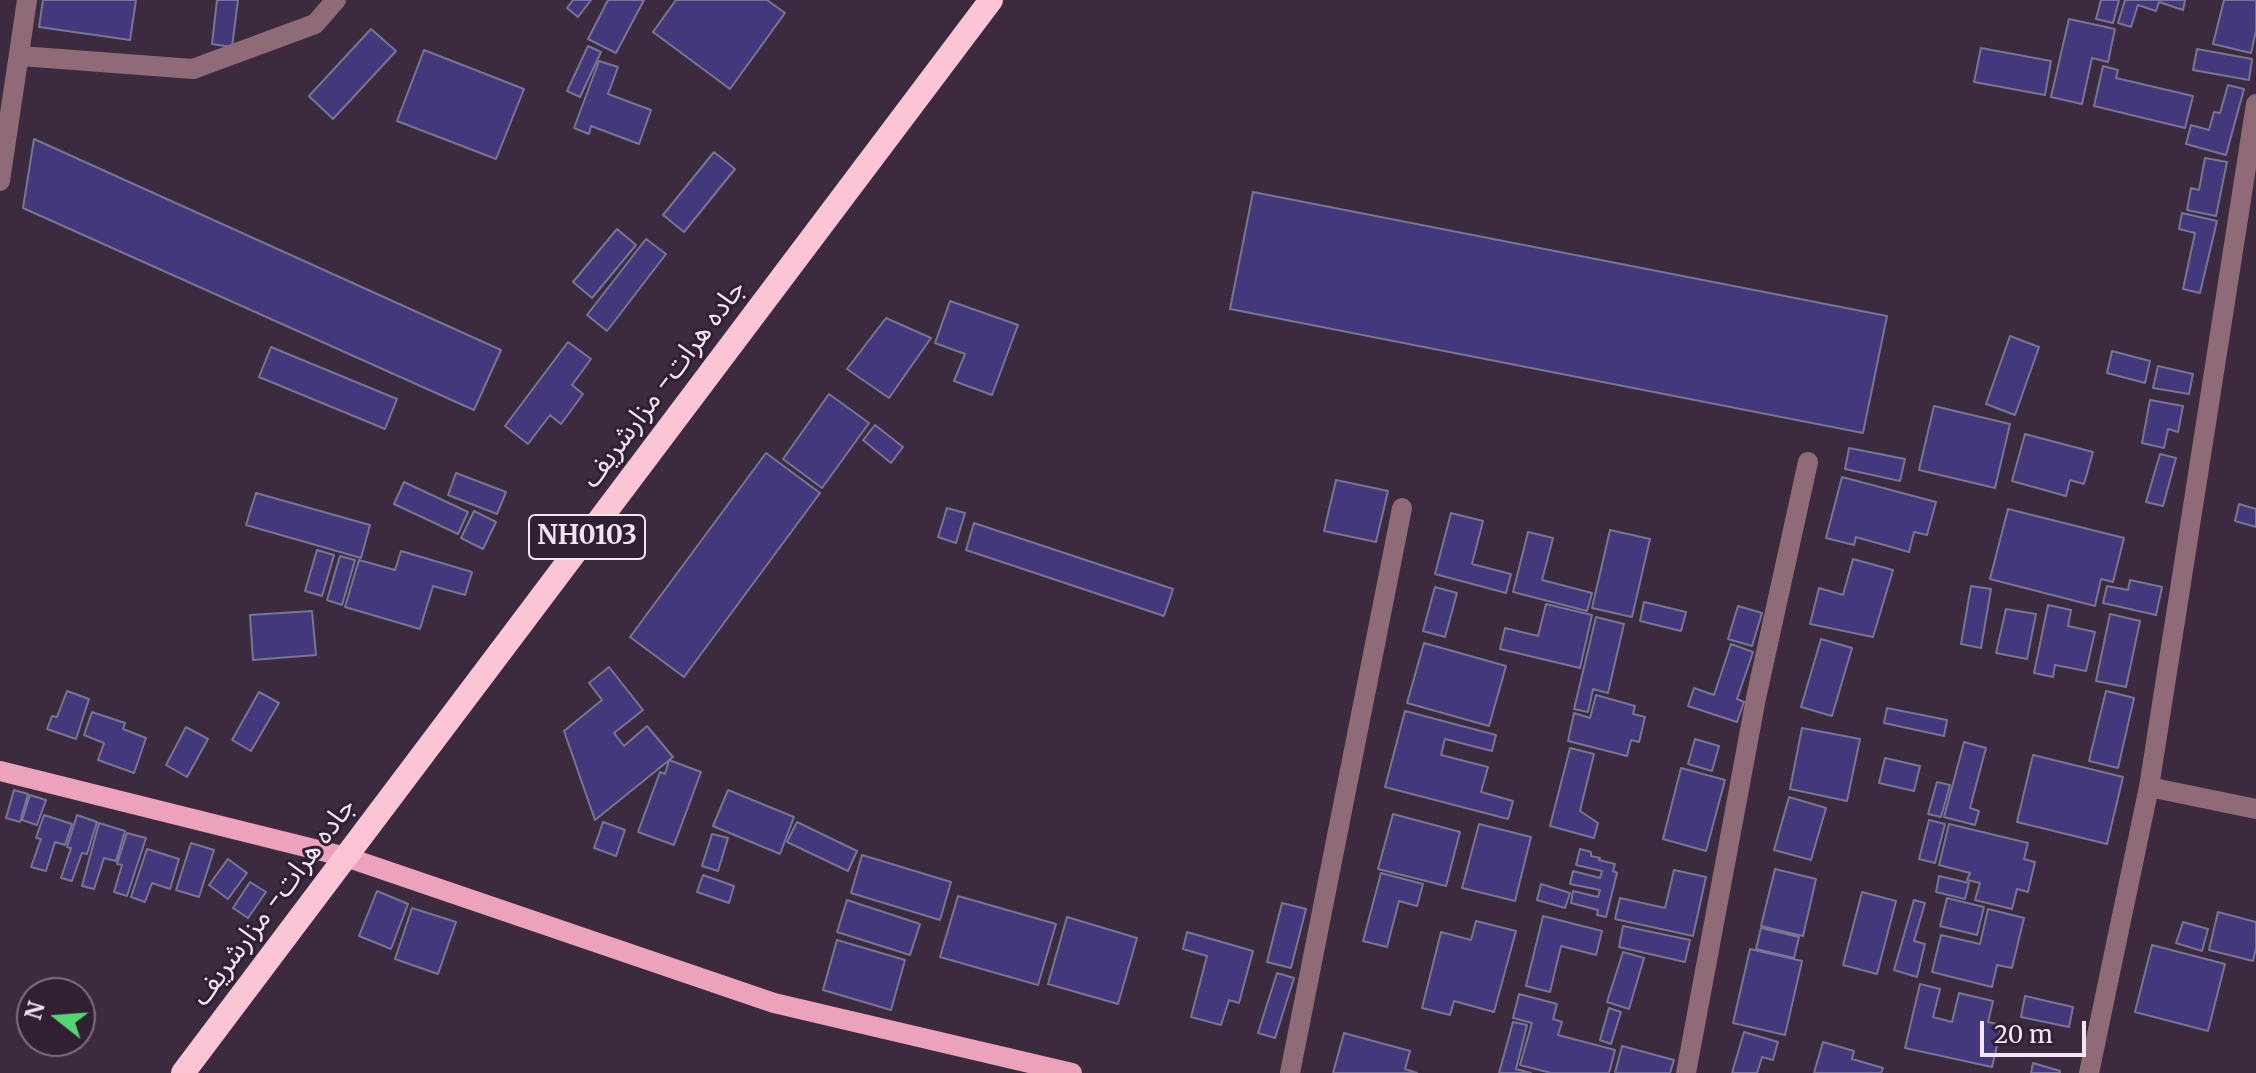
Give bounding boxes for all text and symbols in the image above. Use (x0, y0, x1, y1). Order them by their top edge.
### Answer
street label: جاده هرات- مزارشریف (575, 273, 753, 495)
road number: NH0103 (529, 515, 645, 559)
street label: جاده هرات- مزارشریف (185, 791, 363, 1013)
north arrow (16, 977, 96, 1057)
text: N (19, 998, 51, 1023)
scale bar (1984, 1005, 2090, 1055)
text: 20 m (1994, 1019, 2053, 1050)

